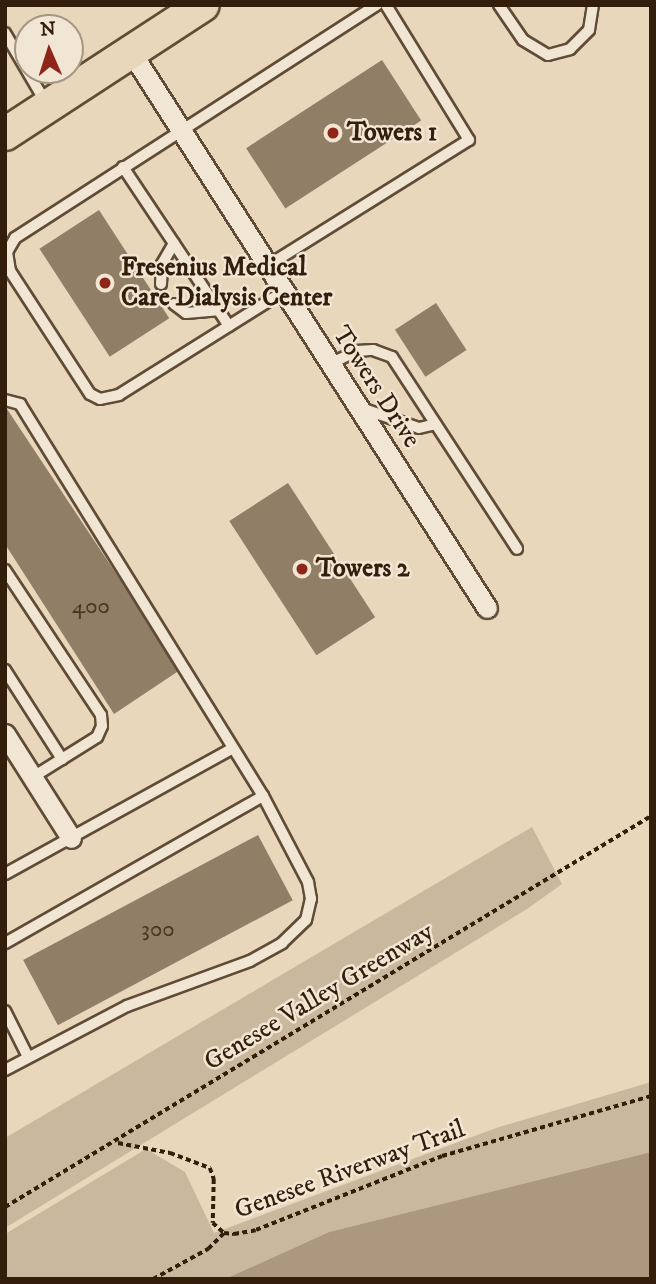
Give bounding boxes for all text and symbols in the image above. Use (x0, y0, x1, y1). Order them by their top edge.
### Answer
north arrow (14, 14, 84, 84)
text: N (40, 18, 56, 41)
place label: Towers 1 (347, 117, 437, 149)
marker: Towers 1 (325, 125, 341, 141)
place label: Fresenius Medical Care Dialysis Center (121, 252, 332, 314)
marker: Fresenius Medical Care Dialysis Center (95, 273, 115, 293)
street label: Towers Drive (325, 320, 427, 454)
place label: Towers 2 (316, 553, 410, 585)
marker: Towers 2 (294, 561, 310, 577)
house number: 400 (72, 593, 110, 621)
house number: 300 (141, 916, 175, 944)
street label: Genesee Valley Greenway (199, 916, 439, 1078)
street label: Genesee Riverway Trail (231, 1114, 469, 1226)

